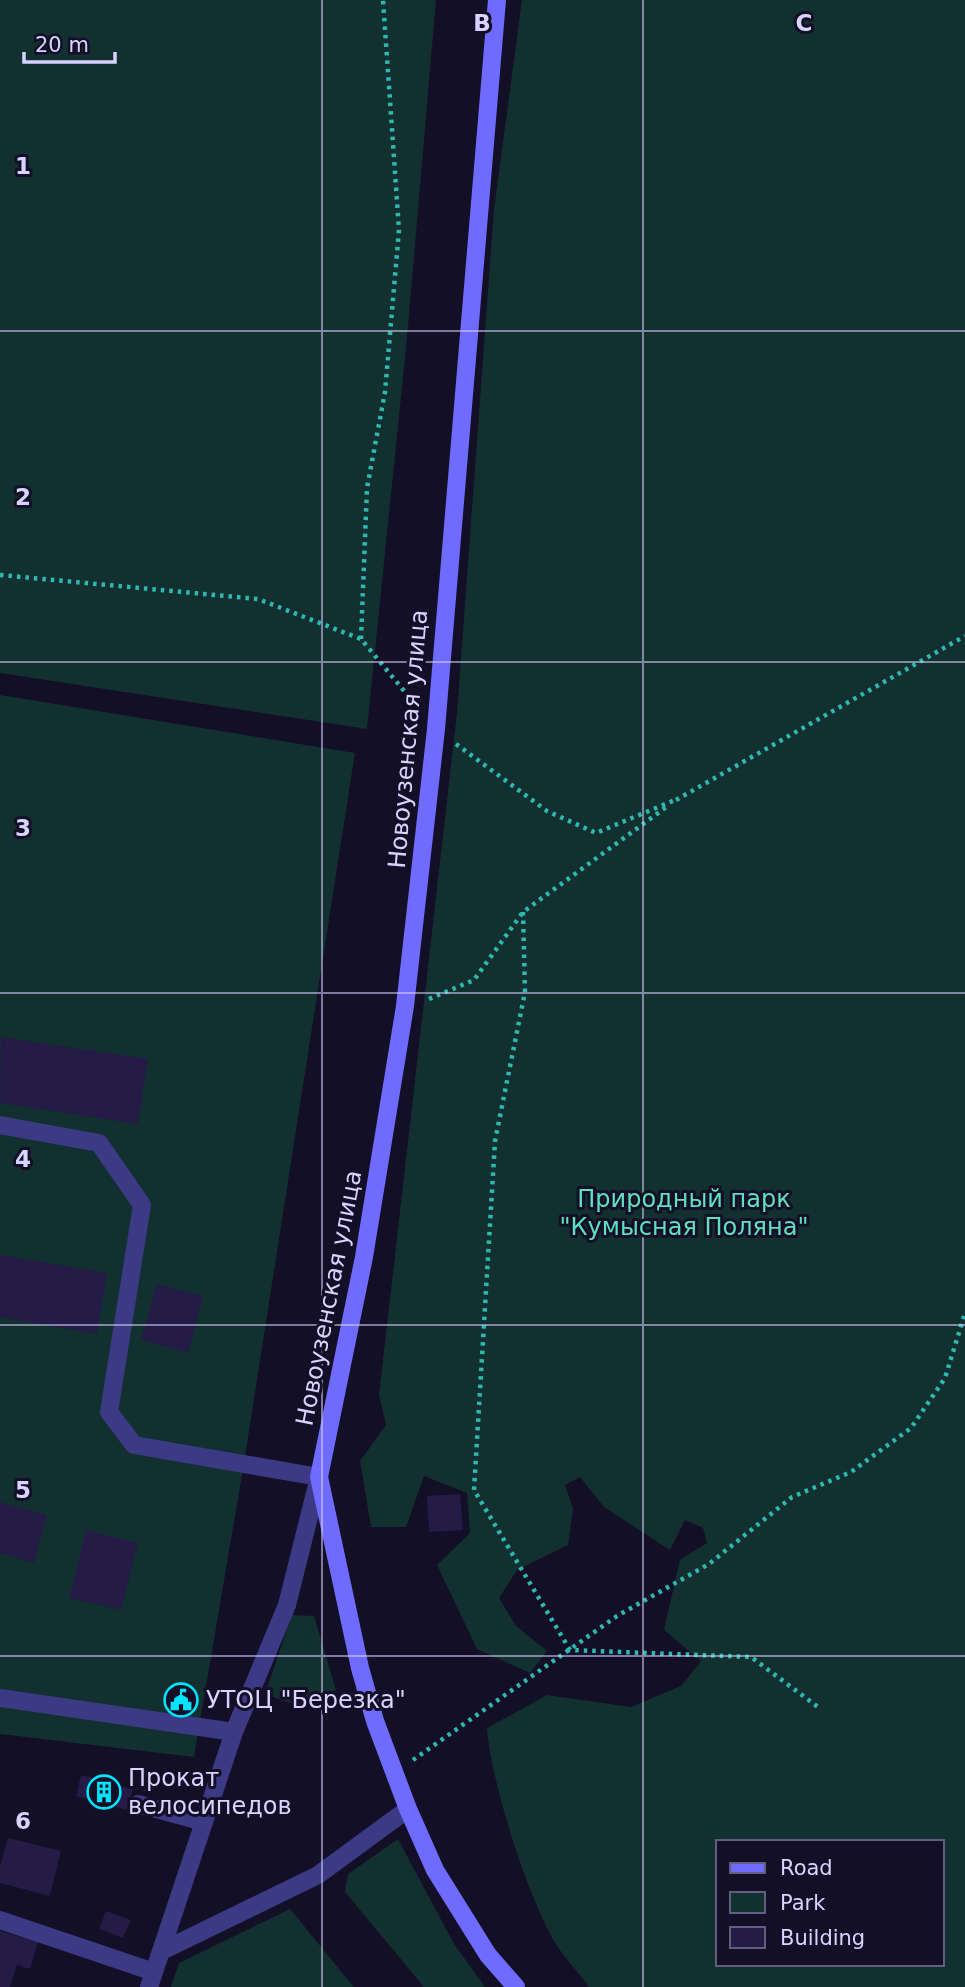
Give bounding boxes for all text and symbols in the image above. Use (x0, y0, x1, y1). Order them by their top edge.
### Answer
text: B (473, 10, 491, 36)
text: C (796, 10, 812, 36)
scale bar (24, 21, 116, 65)
text: 20 m (35, 33, 89, 57)
text: 1 (15, 153, 31, 179)
text: 2 (15, 484, 31, 510)
street label: Новоузенская улица (383, 608, 433, 870)
text: 3 (15, 815, 31, 841)
text: 4 (15, 1146, 31, 1172)
street label: Новоузенская улица (290, 1168, 368, 1428)
park label: Природный парк "Кумысная Поляна" (560, 1185, 808, 1241)
text: 5 (15, 1477, 31, 1503)
public building icon: УТОЦ "Березка" (162, 1681, 200, 1719)
place label: УТОЦ "Березка" (206, 1686, 406, 1714)
place label: Прокат велосипедов (128, 1764, 292, 1820)
building icon: Прокат велосипедов (85, 1773, 123, 1811)
text: 6 (15, 1808, 31, 1834)
legend (716, 1840, 944, 1966)
text: Road (780, 1856, 833, 1880)
text: Park (780, 1891, 826, 1915)
text: Building (780, 1926, 865, 1950)

